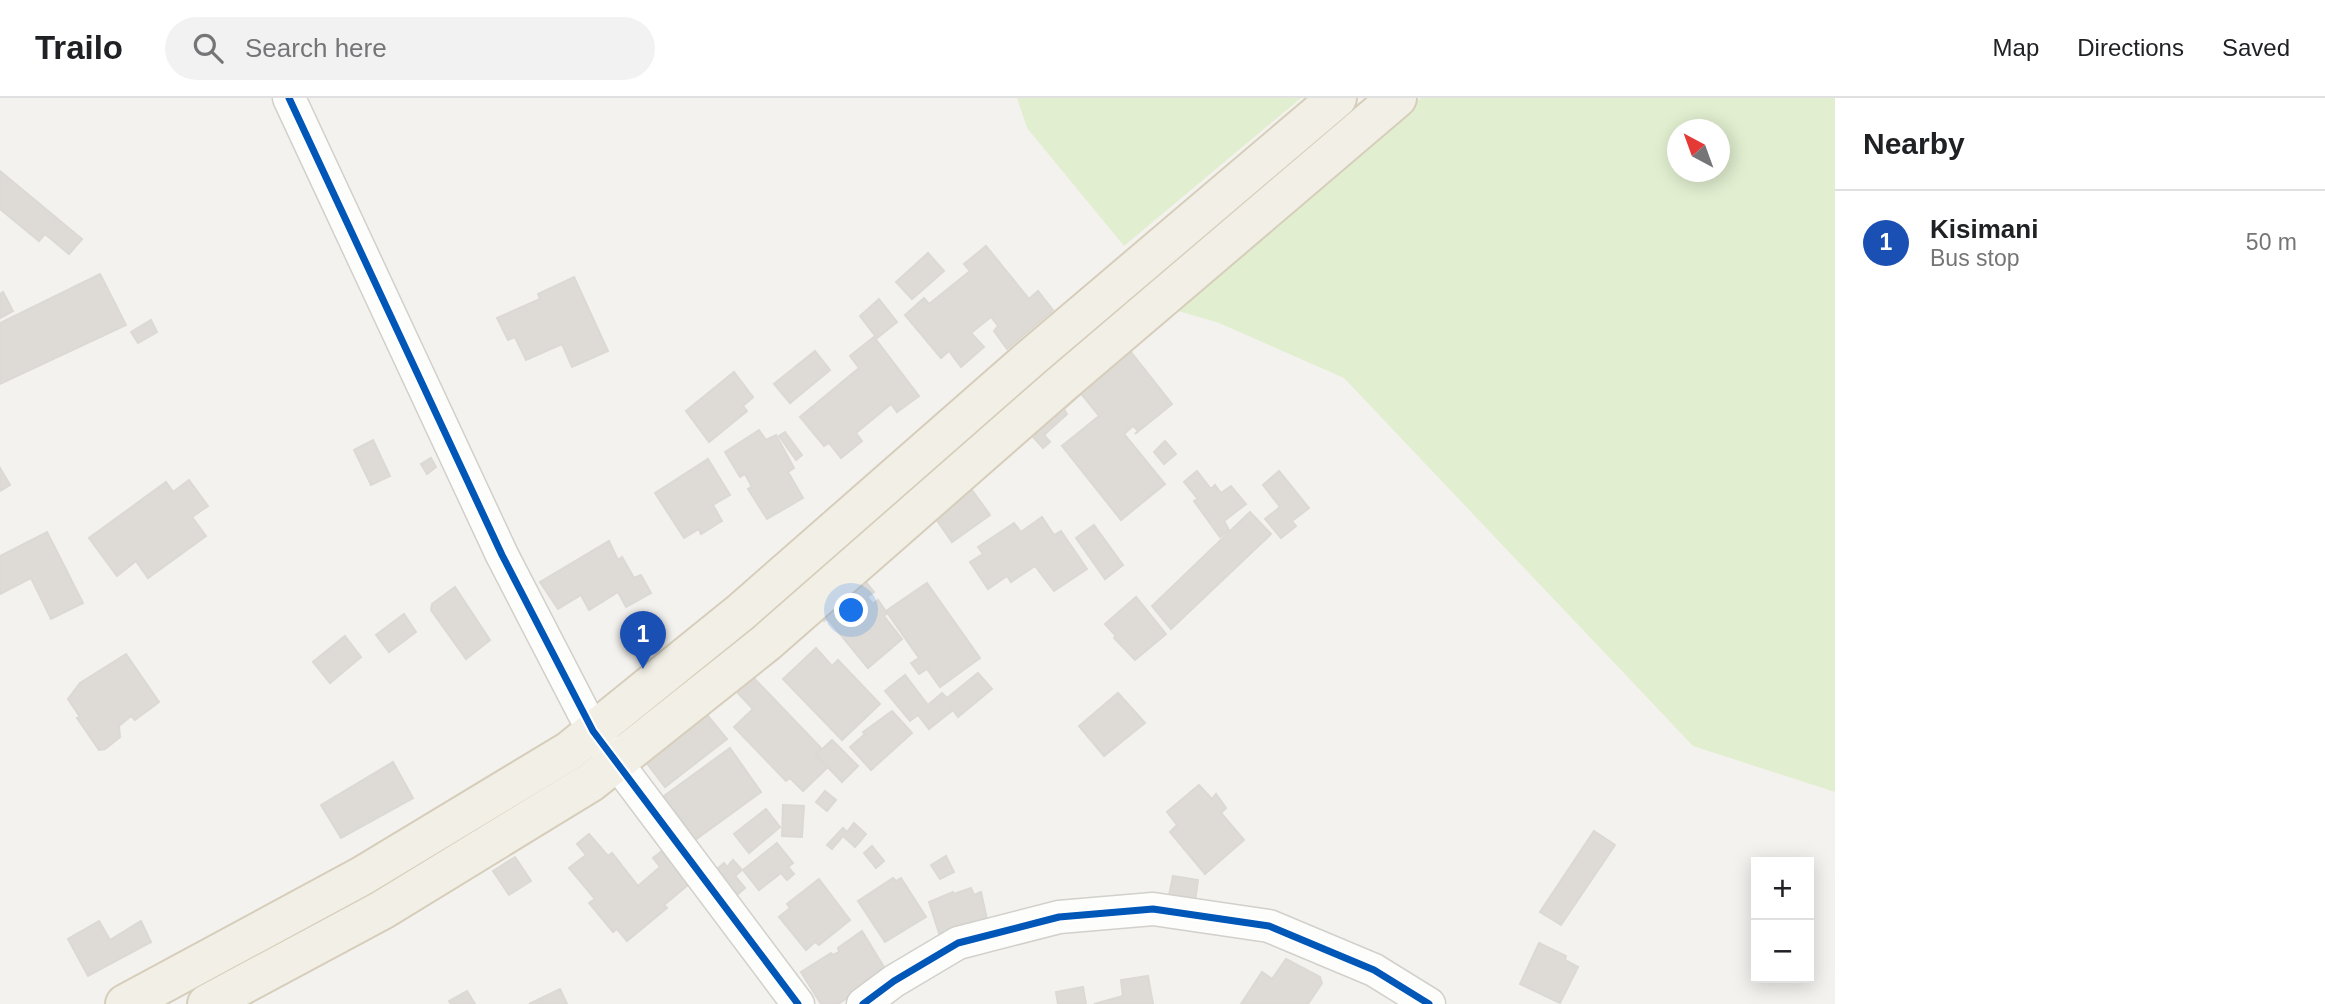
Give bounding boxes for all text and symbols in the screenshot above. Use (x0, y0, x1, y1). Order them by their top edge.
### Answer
search box (165, 17, 655, 80)
text: Trailo (35, 29, 123, 66)
icon: search (189, 29, 227, 67)
text: Search here (245, 33, 387, 63)
text: Map (1993, 34, 2039, 61)
text: Directions (2077, 34, 2184, 61)
text: Saved (2222, 34, 2290, 61)
north arrow (1667, 119, 1730, 182)
text: Nearby (1863, 127, 1965, 160)
text: Kisimani (1930, 214, 2038, 244)
text: 1 (1880, 229, 1892, 255)
text: 50 m (2246, 229, 2297, 255)
text: Bus stop (1930, 245, 2020, 271)
your location (834, 593, 868, 627)
pin: 1 (620, 611, 666, 669)
map controls (1751, 857, 1814, 983)
button: + (1751, 857, 1814, 920)
button: − (1751, 920, 1814, 983)

